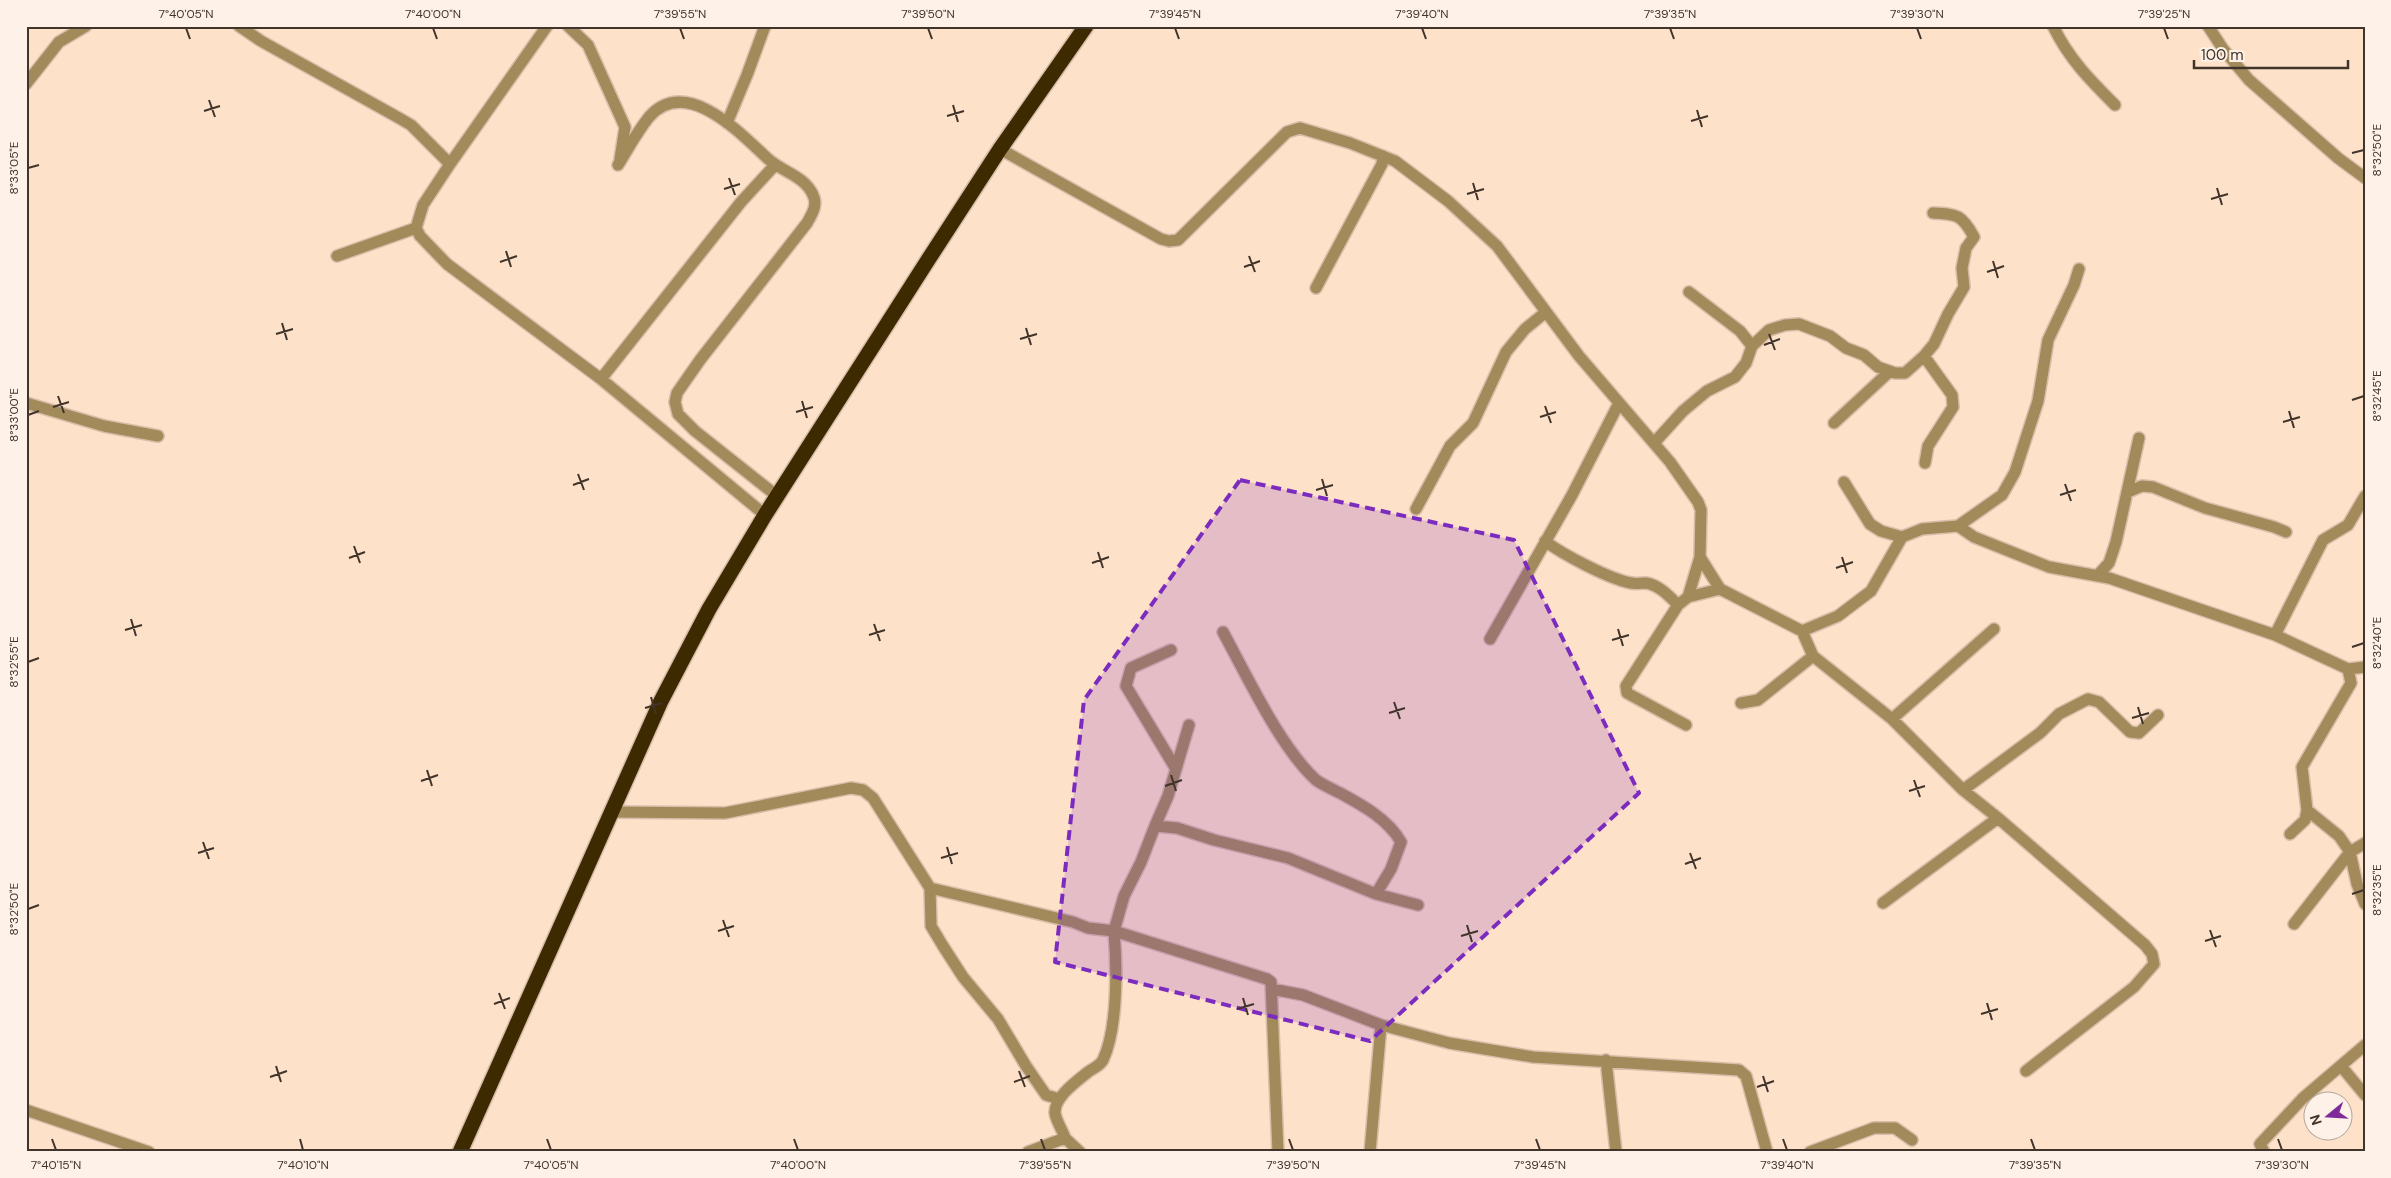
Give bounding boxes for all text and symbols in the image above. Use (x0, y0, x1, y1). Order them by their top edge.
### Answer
text: 7°40'05"N (158, 6, 214, 22)
text: 7°40'00"N (405, 6, 461, 22)
text: 7°39'55"N (654, 6, 706, 22)
text: 7°39'50"N (901, 6, 955, 22)
text: 7°39'45"N (1149, 6, 1201, 22)
text: 7°39'40"N (1395, 6, 1449, 22)
text: 7°39'35"N (1644, 6, 1696, 22)
text: 7°39'30"N (1890, 6, 1944, 22)
text: 7°39'25"N (2138, 6, 2190, 22)
scale bar (2194, 38, 2347, 70)
text: 100 m (2201, 45, 2244, 65)
text: 8°32'50"E (2369, 123, 2385, 176)
text: 8°33'05"E (6, 141, 22, 195)
text: 8°32'45"E (2369, 370, 2385, 422)
text: 8°33'00"E (6, 388, 22, 442)
text: 8°32'40"E (2369, 617, 2385, 669)
text: 8°32'55"E (6, 636, 22, 688)
text: 8°32'35"E (2369, 864, 2385, 916)
text: 8°32'50"E (6, 882, 22, 935)
north arrow (2304, 1090, 2354, 1140)
text: N (2305, 1112, 2326, 1128)
text: 7°40'15"N (31, 1157, 81, 1173)
text: 7°40'10"N (277, 1157, 329, 1173)
text: 7°40'05"N (523, 1157, 579, 1173)
text: 7°40'00"N (770, 1157, 826, 1173)
text: 7°39'55"N (1019, 1157, 1071, 1173)
text: 7°39'50"N (1266, 1157, 1320, 1173)
text: 7°39'45"N (1514, 1157, 1566, 1173)
text: 7°39'40"N (1760, 1157, 1814, 1173)
text: 7°39'35"N (2009, 1157, 2061, 1173)
text: 7°39'30"N (2255, 1157, 2309, 1173)

